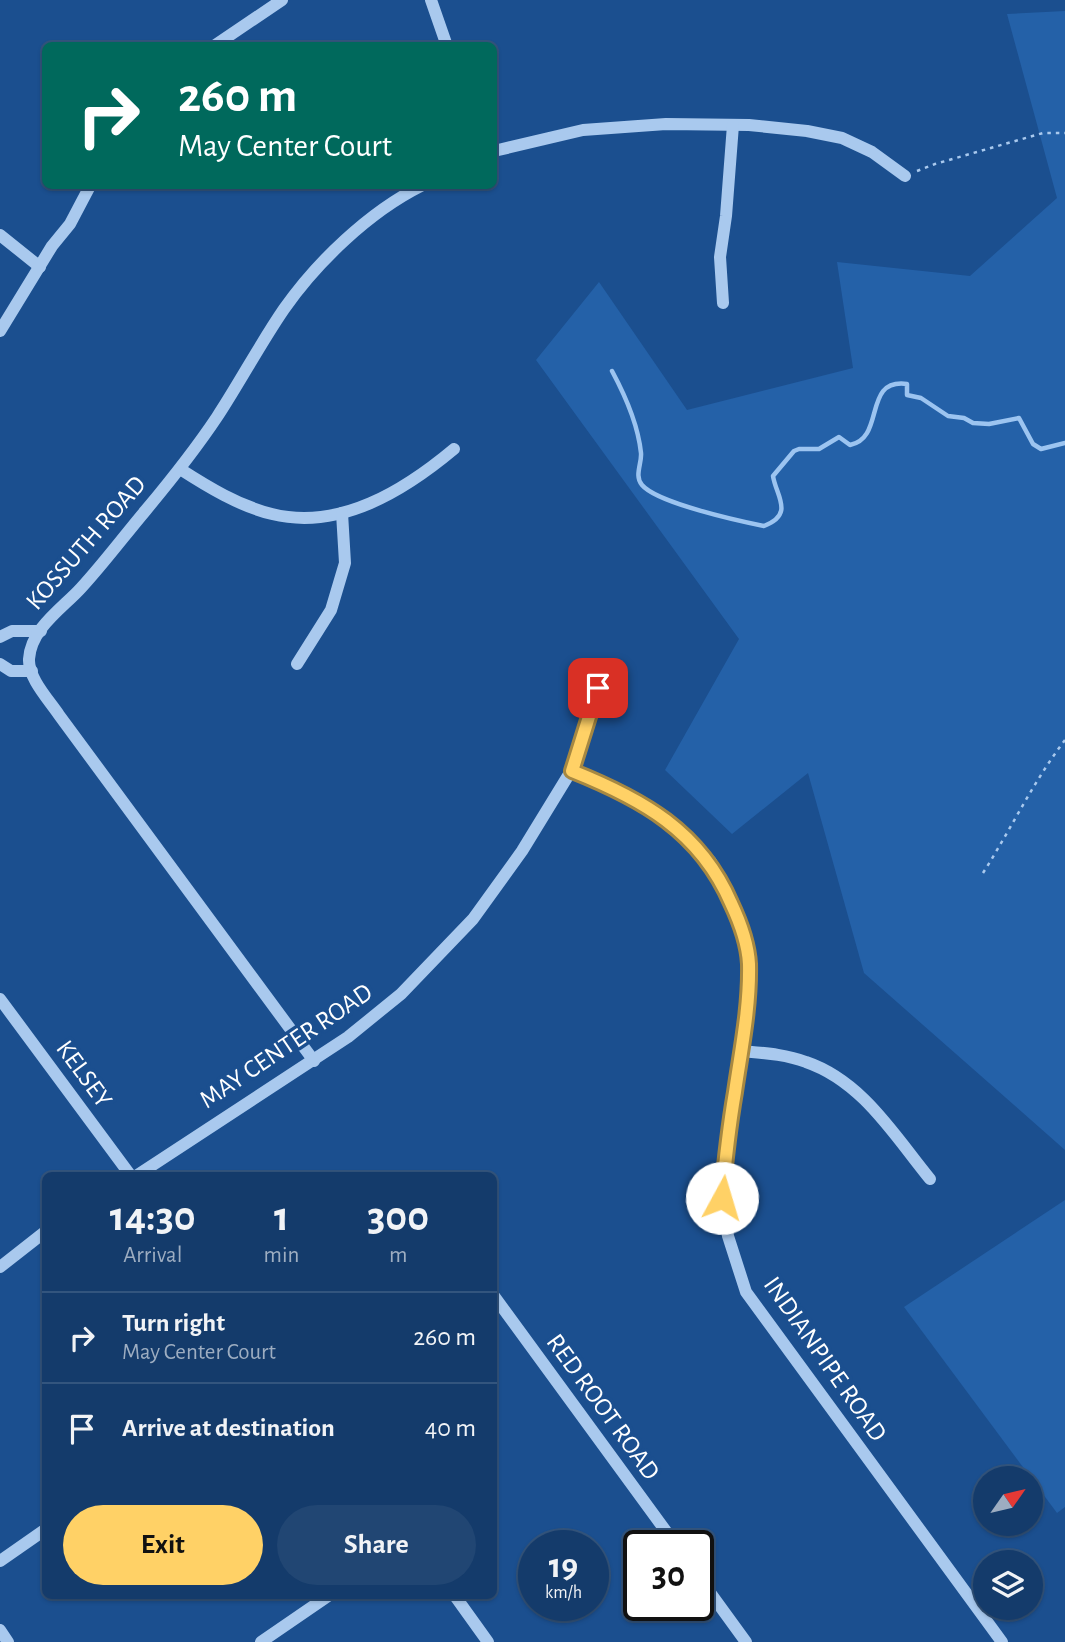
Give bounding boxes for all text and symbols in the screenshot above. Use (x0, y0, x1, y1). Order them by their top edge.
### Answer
icon: right (63, 70, 154, 161)
text: 260 m (178, 72, 297, 121)
text: May Center Court (178, 130, 392, 162)
street label: KOSSUTH ROAD (21, 471, 151, 615)
pin (568, 658, 628, 718)
icon: arrive (579, 669, 617, 707)
street label: MAY CENTER ROAD (195, 979, 377, 1113)
street label: KELSEY (51, 1036, 117, 1113)
position arrow (685, 1161, 759, 1235)
text: 14:30 (110, 1196, 196, 1238)
text: 1 (274, 1196, 289, 1238)
text: 300 (367, 1196, 429, 1238)
text: Arrival (123, 1244, 182, 1267)
text: min (264, 1244, 299, 1267)
text: m (389, 1244, 407, 1267)
street label: INDIANPIPE ROAD (759, 1272, 891, 1446)
text: Turn right (122, 1310, 225, 1336)
icon: right (63, 1319, 101, 1357)
text: 260 m (413, 1324, 476, 1350)
street label: RED ROOT ROAD (542, 1329, 664, 1485)
text: May Center Court (122, 1341, 276, 1364)
icon: arrive (63, 1410, 101, 1448)
text: Arrive at destination (122, 1415, 335, 1441)
text: 40 m (425, 1415, 476, 1441)
north arrow (973, 1466, 1043, 1536)
map controls (973, 1466, 1043, 1620)
button: Exit (63, 1505, 263, 1585)
button: Share (277, 1505, 476, 1585)
speed limit sign: 30 (623, 1530, 714, 1621)
text: 19 (549, 1549, 578, 1584)
button: layers (973, 1550, 1043, 1620)
text: km/h (545, 1584, 582, 1602)

